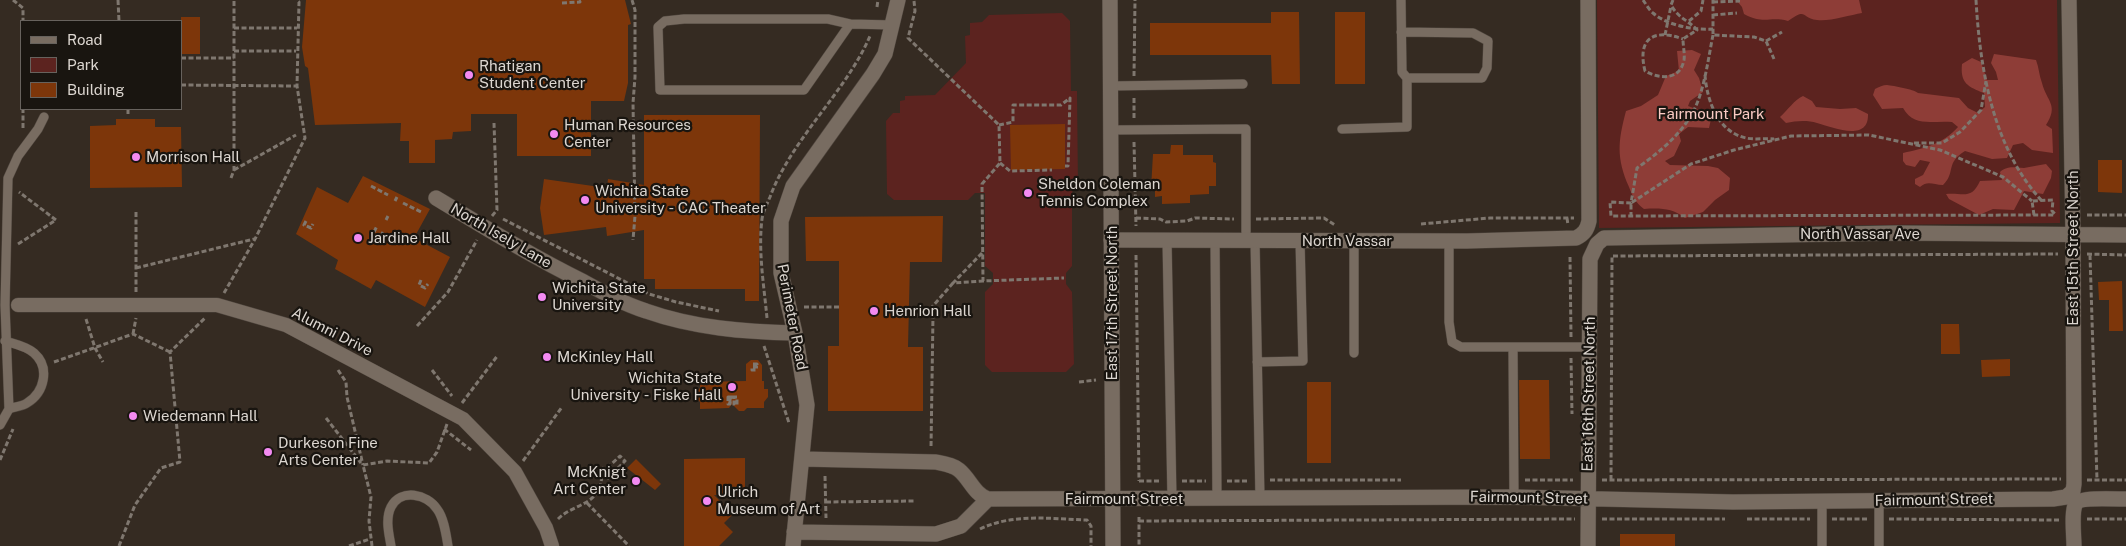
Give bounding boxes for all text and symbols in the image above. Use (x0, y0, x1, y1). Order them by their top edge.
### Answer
legend (20, 20, 182, 110)
text: Road (67, 31, 103, 48)
text: Park (67, 56, 99, 73)
place label: Rhatigan Student Center (479, 57, 586, 92)
marker: Rhatigan Student Center (463, 69, 475, 81)
text: Building (67, 81, 125, 98)
park label: Fairmount Park (1658, 105, 1764, 123)
place label: Human Resources Center (564, 116, 691, 151)
marker: Human Resources Center (548, 128, 560, 140)
place label: Morrison Hall (146, 148, 240, 166)
marker: Morrison Hall (130, 151, 142, 163)
street label: East 15th Street North (2064, 170, 2082, 326)
place label: Sheldon Coleman Tennis Complex (1038, 175, 1160, 210)
place label: Wichita State University - CAC Theater (595, 182, 766, 217)
marker: Sheldon Coleman Tennis Complex (1022, 187, 1034, 199)
marker: Wichita State University - CAC Theater (579, 194, 591, 206)
street label: North Isely Lane (447, 200, 555, 272)
street label: North Vassar Ave (1800, 225, 1920, 243)
street label: East 17th Street North (1103, 226, 1121, 380)
place label: Jardine Hall (368, 229, 450, 247)
marker: Jardine Hall (352, 232, 364, 244)
street label: North Vassar (1302, 232, 1392, 250)
street label: Perimeter Road (773, 262, 811, 372)
place label: Wichita State University (552, 279, 646, 314)
marker: Wichita State University (536, 291, 548, 303)
place label: Henrion Hall (884, 302, 972, 320)
street label: Alumni Drive (288, 304, 376, 360)
marker: Henrion Hall (868, 305, 880, 317)
street label: East 16th Street North (1579, 316, 1599, 472)
place label: McKinley Hall (557, 348, 654, 366)
marker: McKinley Hall (541, 351, 553, 363)
place label: Wichita State University - Fiske Hall (570, 369, 722, 404)
marker: Wichita State University - Fiske Hall (726, 381, 738, 393)
place label: Wiedemann Hall (143, 407, 258, 425)
marker: Wiedemann Hall (127, 410, 139, 422)
place label: Durkeson Fine Arts Center (278, 434, 378, 469)
marker: Durkeson Fine Arts Center (262, 446, 274, 458)
place label: McKnigt Art Center (553, 463, 626, 498)
marker: McKnigt Art Center (630, 475, 642, 487)
place label: Ulrich Museum of Art (717, 483, 820, 518)
street label: Fairmount Street (1470, 488, 1588, 508)
street label: Fairmount Street (1065, 490, 1183, 508)
street label: Fairmount Street (1875, 490, 1993, 510)
marker: Ulrich Museum of Art (701, 495, 713, 507)

